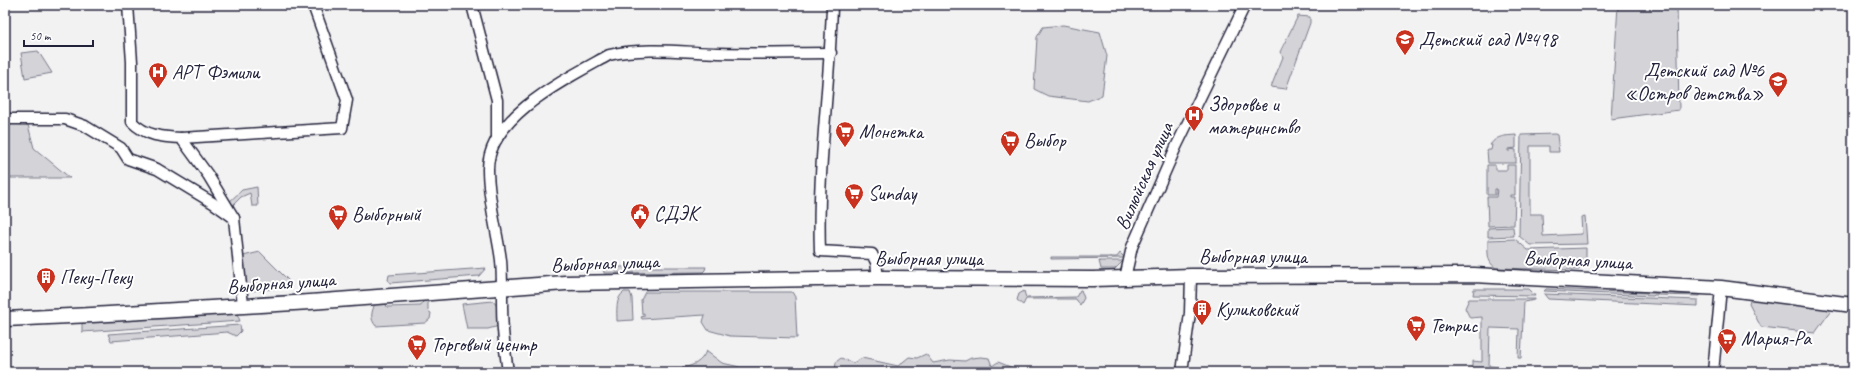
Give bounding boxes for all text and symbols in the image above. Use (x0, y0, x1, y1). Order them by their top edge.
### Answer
scale bar (24, 22, 93, 48)
place label: Детский сад №498 (1419, 27, 1559, 52)
text: 50 m (30, 28, 52, 44)
school or university icon: Детский сад №498 (1394, 28, 1416, 56)
place label: Детский сад №6 «Остров детства» (1624, 58, 1765, 106)
place label: АРТ Фэмили (172, 60, 261, 85)
hospital icon: АРТ Фэмили (147, 61, 169, 89)
school or university icon: Детский сад №6 «Остров детства» (1767, 70, 1789, 98)
place label: Здоровье и материнство (1208, 92, 1300, 140)
hospital icon: Здоровье и материнство (1183, 104, 1205, 132)
street label: Вилюйская улица (1109, 117, 1180, 234)
place label: Монетка (859, 119, 925, 144)
supermarket icon: Монетка (834, 120, 856, 148)
place label: Выбор (1024, 128, 1067, 153)
supermarket icon: Выбор (999, 129, 1021, 157)
place label: Sunday (868, 181, 919, 206)
supermarket icon: Sunday (843, 182, 865, 210)
place label: СДЭК (654, 201, 702, 226)
place label: Выборный (352, 202, 422, 227)
public building icon: СДЭК (629, 202, 651, 230)
supermarket icon: Выборный (327, 203, 349, 231)
street label: Выборная улица (1199, 244, 1309, 269)
street label: Выборная улица (1523, 245, 1634, 275)
street label: Выборная улица (875, 246, 985, 271)
street label: Выборная улица (551, 249, 661, 277)
place label: Пеку-Пеку (60, 265, 133, 290)
building icon: Пеку-Пеку (35, 266, 57, 294)
street label: Выборная улица (226, 267, 338, 299)
place label: Куликовский (1216, 297, 1300, 322)
building icon: Куликовский (1191, 298, 1213, 326)
place label: Тетрис (1430, 313, 1478, 338)
supermarket icon: Тетрис (1405, 314, 1427, 342)
place label: Мария-Ра (1741, 326, 1812, 351)
supermarket icon: Мария-Ра (1716, 327, 1738, 355)
place label: Торговый центр (431, 332, 538, 357)
supermarket icon: Торговый центр (406, 333, 428, 361)

